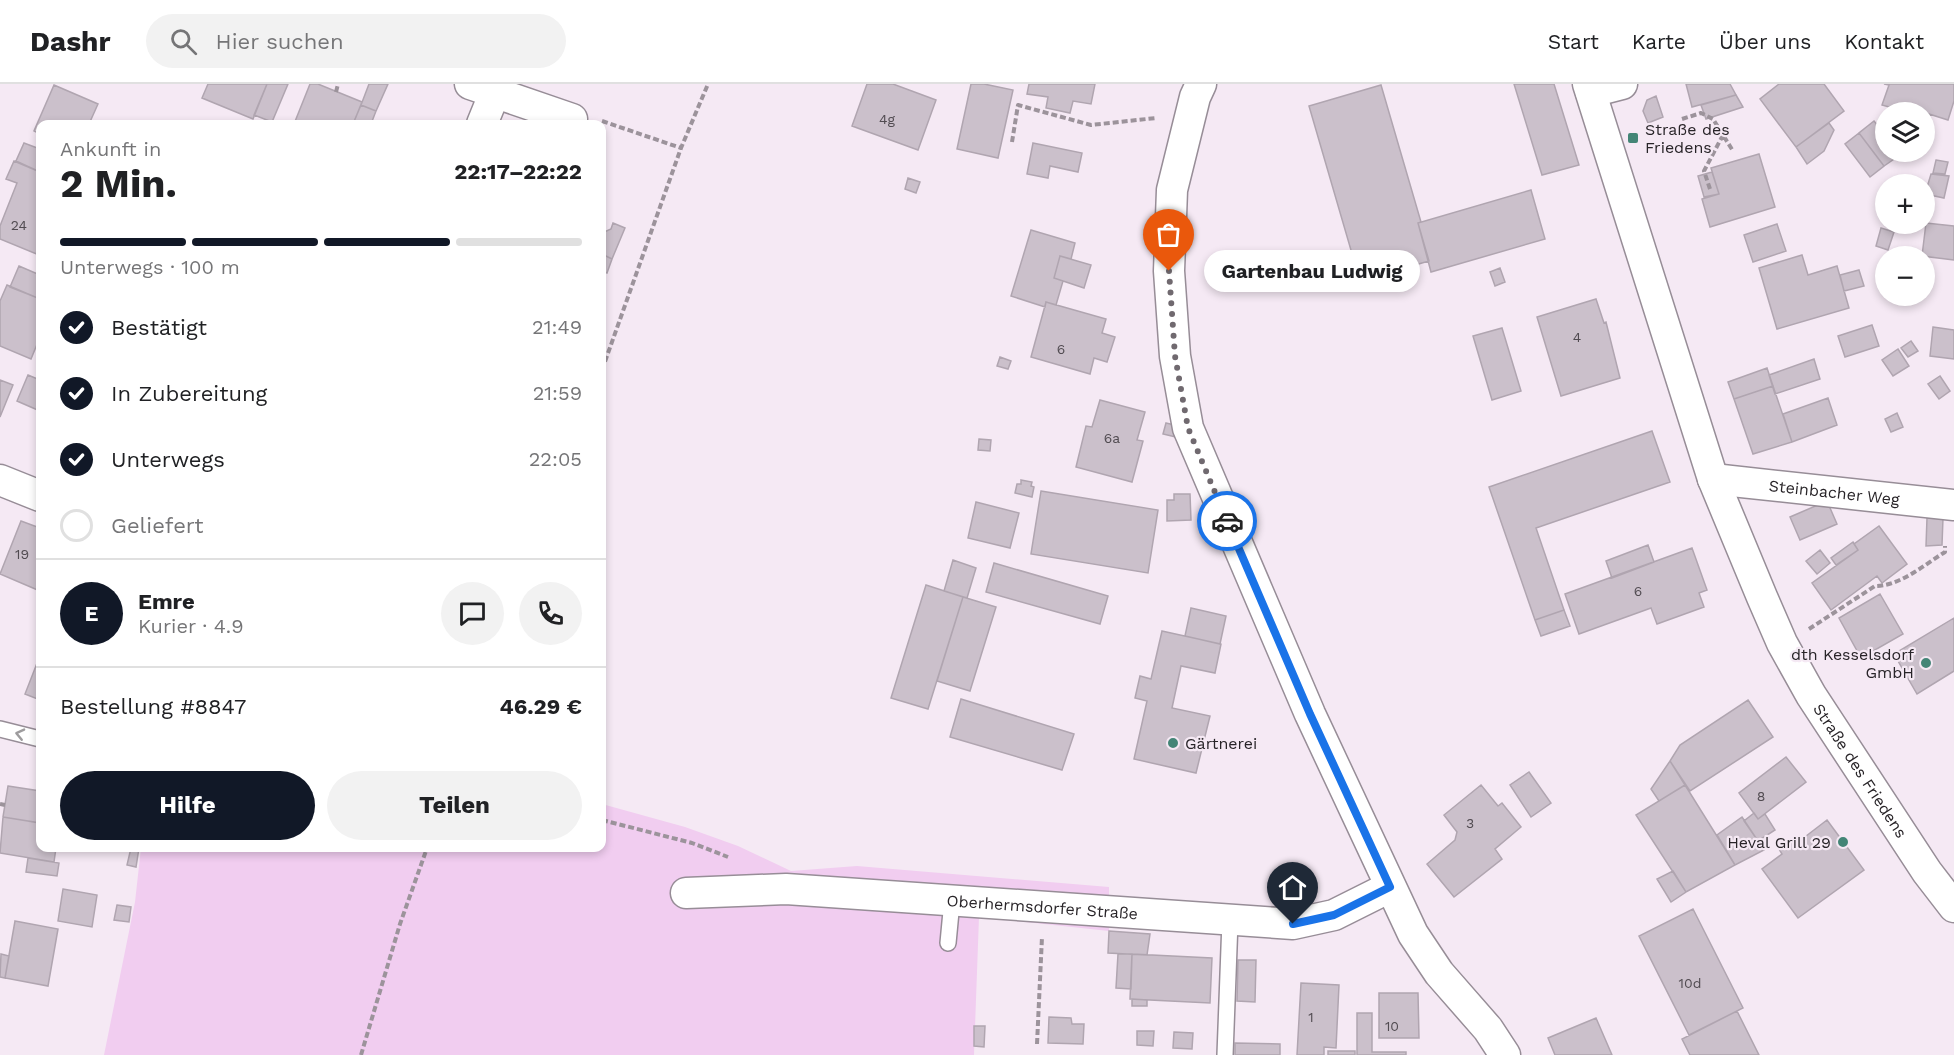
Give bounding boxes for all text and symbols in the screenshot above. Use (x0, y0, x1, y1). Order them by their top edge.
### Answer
search box (146, 14, 566, 68)
text: Dashr (30, 25, 110, 58)
icon: search (167, 25, 200, 58)
text: Hier suchen (215, 29, 344, 54)
text: Start (1548, 29, 1599, 54)
text: Karte (1632, 29, 1686, 54)
text: Über uns (1719, 29, 1811, 54)
text: Kontakt (1844, 29, 1924, 54)
map controls (1875, 102, 1935, 306)
button: layers (1875, 102, 1935, 162)
house number: 4g (879, 111, 896, 127)
place label: Straße des Friedens (1645, 120, 1730, 157)
marker: Straße des Friedens (1626, 131, 1640, 145)
text: Ankunft in (60, 137, 161, 161)
text: 22:17–22:22 (454, 159, 582, 184)
text: 2 Min. (60, 161, 177, 206)
button: + (1875, 174, 1935, 234)
pin (1143, 209, 1194, 271)
house number: 24 (11, 217, 27, 233)
icon: bag (1152, 218, 1185, 251)
button: − (1875, 246, 1935, 306)
callout: Gartenbau Ludwig (1205, 250, 1421, 292)
text: Unterwegs · 100 m (60, 255, 240, 279)
text: Gartenbau Ludwig (1221, 259, 1403, 283)
icon: check (60, 311, 93, 344)
text: Bestätigt (111, 315, 207, 340)
text: 21:49 (532, 315, 582, 339)
house number: 4 (1573, 329, 1581, 345)
house number: 6 (1057, 341, 1065, 357)
icon: check (60, 377, 93, 410)
text: In Zubereitung (111, 381, 267, 406)
text: 21:59 (533, 381, 582, 405)
house number: 6a (1104, 430, 1120, 446)
icon: check (60, 443, 93, 476)
text: Unterwegs (111, 447, 225, 472)
text: 22:05 (529, 447, 582, 471)
street label: Steinbacher Weg (1768, 476, 1901, 509)
courier (1197, 491, 1257, 551)
icon: car (1211, 505, 1244, 538)
text: Geliefert (111, 513, 203, 538)
house number: 19 (15, 546, 29, 562)
button: chat (441, 582, 504, 645)
button: phone (519, 582, 582, 645)
house number: 6 (1634, 583, 1642, 599)
text: Emre (138, 589, 195, 614)
text: E (85, 601, 98, 626)
text: Kurier · 4.9 (138, 614, 244, 638)
place label: dth Kesselsdorf GmbH (1791, 645, 1915, 682)
marker: dth Kesselsdorf GmbH (1919, 656, 1933, 670)
text: Bestellung #8847 (60, 694, 246, 719)
text: 46.29 € (499, 694, 582, 719)
street label: Straße des Friedens (1809, 700, 1911, 842)
one-way arrow (15, 729, 25, 742)
place label: Gärtnerei (1185, 734, 1257, 753)
marker: Gärtnerei (1166, 736, 1180, 750)
button: Hilfe (60, 771, 315, 840)
button: Teilen (327, 771, 582, 840)
house number: 8 (1757, 788, 1765, 804)
house number: 3 (1466, 815, 1474, 831)
place label: Heval Grill 29 (1727, 833, 1831, 852)
marker: Heval Grill 29 (1836, 835, 1850, 849)
pin (1267, 862, 1318, 924)
icon: home (1276, 871, 1309, 904)
street label: Oberhermsdorfer Straße (946, 891, 1139, 923)
house number: 10d (1679, 975, 1701, 991)
house number: 1 (1308, 1009, 1314, 1025)
house number: 10 (1385, 1018, 1399, 1034)

